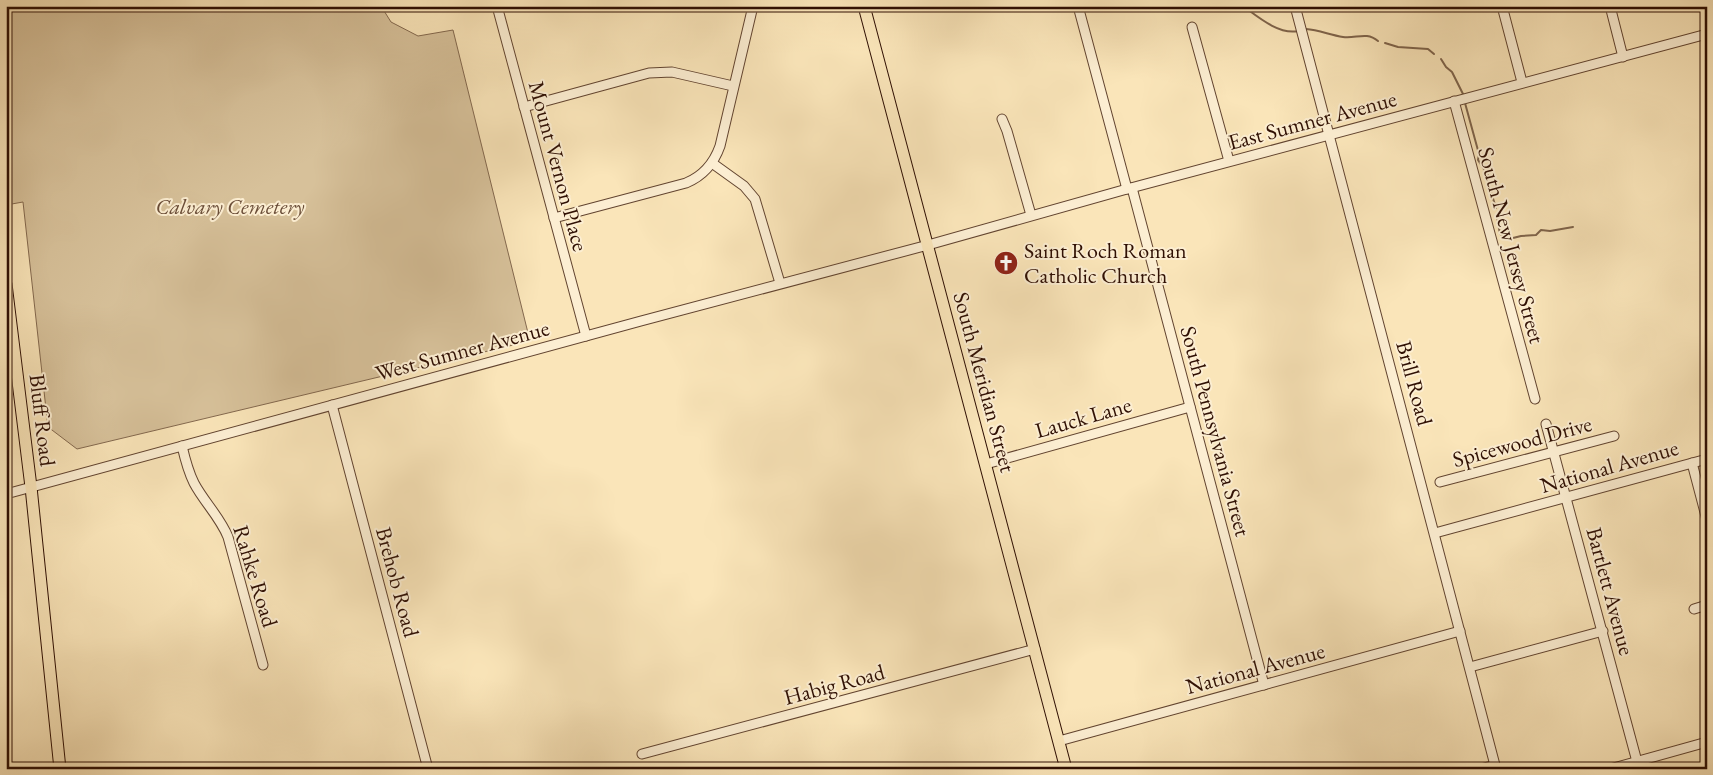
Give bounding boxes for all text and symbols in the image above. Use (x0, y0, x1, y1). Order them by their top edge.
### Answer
street label: Mount Vernon Place (522, 78, 595, 255)
street label: East Sumner Avenue (1225, 84, 1400, 157)
street label: South New Jersey Street (1471, 144, 1552, 347)
park label: Calvary Cemetery (156, 192, 305, 221)
place label: Saint Roch Roman Catholic Church (1024, 236, 1187, 290)
church icon: Saint Roch Roman Catholic Church (993, 250, 1019, 276)
street label: South Meridian Street (946, 289, 1023, 476)
street label: West Sumner Avenue (372, 313, 553, 388)
street label: South Pennsylvania Street (1173, 323, 1258, 540)
street label: Brill Road (1389, 338, 1440, 430)
street label: Bluff Road (22, 372, 63, 469)
street label: Lauck Lane (1032, 390, 1135, 445)
street label: Spicewood Drive (1449, 409, 1595, 474)
street label: National Avenue (1537, 433, 1682, 500)
street label: Rahke Road (226, 522, 285, 631)
street label: Brehob Road (369, 524, 426, 641)
street label: Bartlett Avenue (1580, 524, 1642, 659)
street label: National Avenue (1183, 636, 1328, 701)
street label: Habig Road (780, 657, 889, 712)

